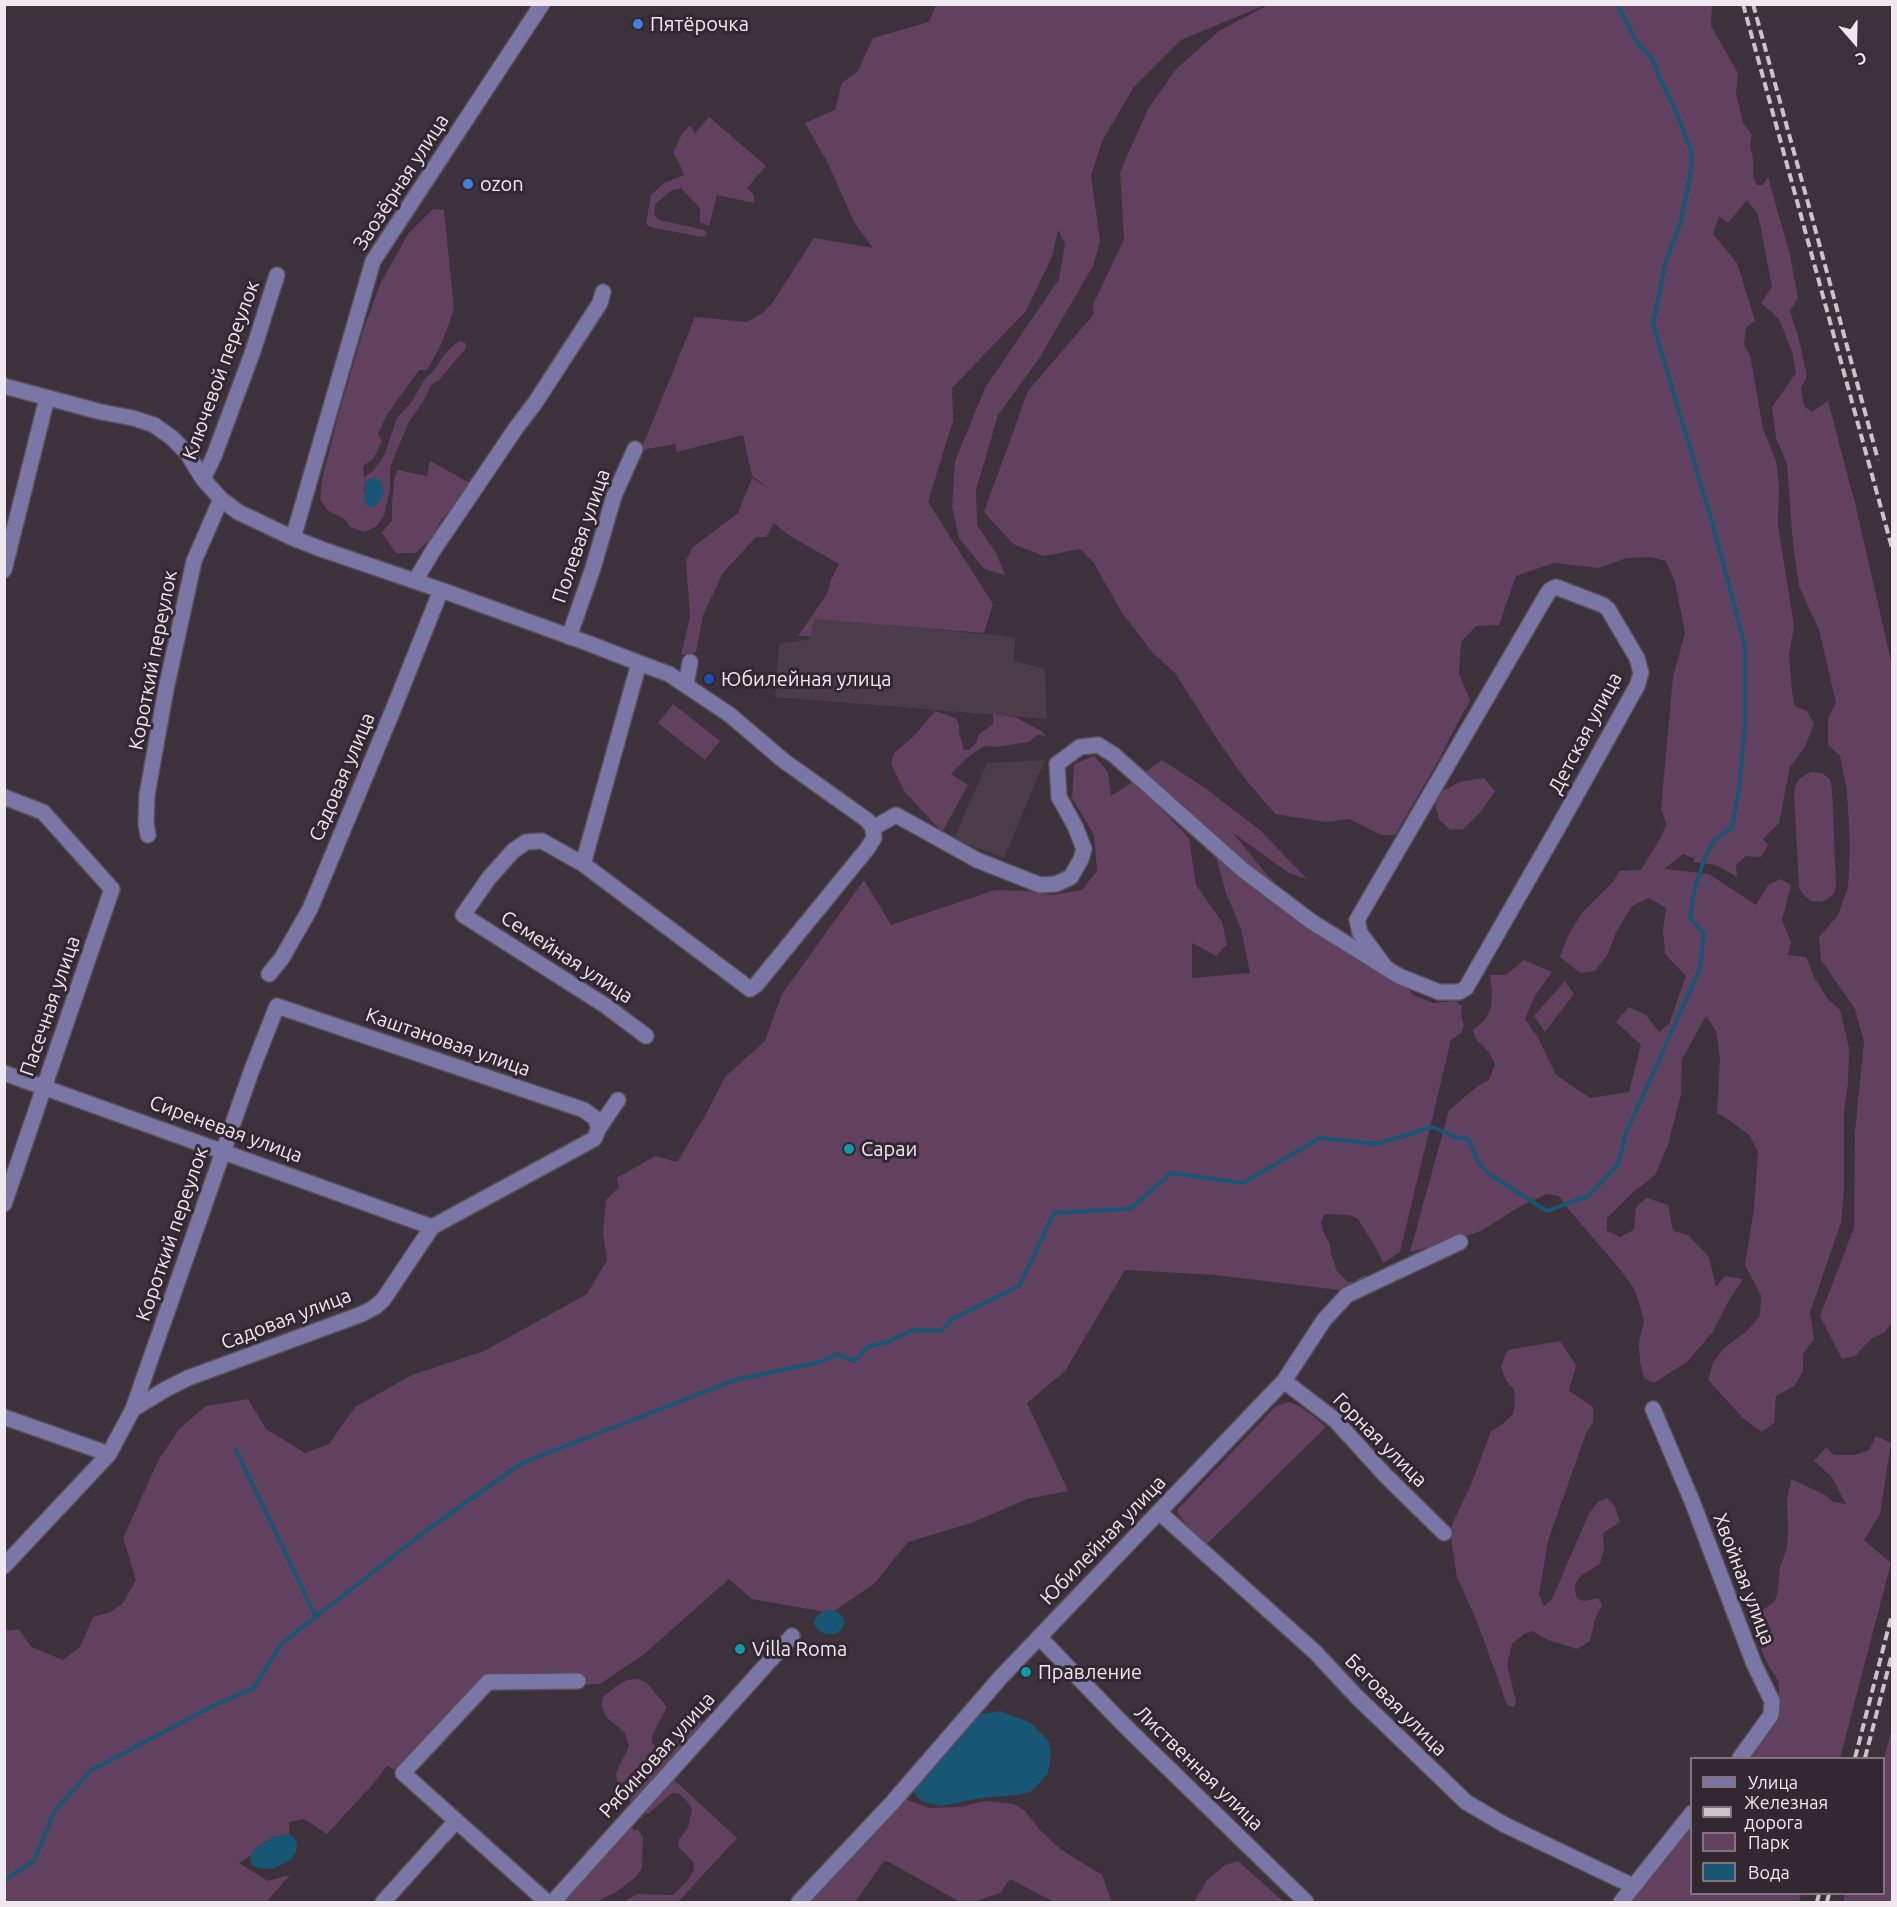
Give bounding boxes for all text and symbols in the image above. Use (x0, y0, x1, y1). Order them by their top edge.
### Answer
place label: Пятёрочка (650, 12, 749, 36)
north arrow (1825, 12, 1885, 72)
marker: Пятёрочка (631, 17, 645, 31)
text: С (1853, 49, 1869, 69)
street label: Заозёрная улица (348, 109, 454, 255)
place label: ozon (480, 172, 524, 196)
marker: ozon (461, 177, 475, 191)
street label: Ключевой переулок (177, 277, 265, 463)
street label: Полевая улица (547, 466, 615, 606)
street label: Короткий переулок (124, 568, 182, 752)
place label: Юбилейная улица (721, 667, 892, 691)
street label: Детская улица (1543, 668, 1627, 798)
marker: Юбилейная улица (702, 672, 716, 686)
street label: Садовая улица (304, 709, 380, 845)
street label: Семейная улица (496, 905, 638, 1009)
street label: Пасечная улица (15, 933, 85, 1079)
street label: Каштановая улица (362, 1003, 534, 1081)
street label: Сиреневая улица (146, 1090, 306, 1168)
place label: Сараи (861, 1137, 917, 1161)
marker: Сараи (842, 1142, 856, 1156)
street label: Короткий переулок (131, 1144, 213, 1324)
street label: Садовая улица (218, 1283, 354, 1355)
street label: Горная улица (1328, 1388, 1432, 1492)
street label: Юбилейная улица (1035, 1470, 1171, 1610)
street label: Хвойная улица (1708, 1510, 1780, 1648)
place label: Villa Roma (752, 1637, 847, 1661)
marker: Villa Roma (733, 1642, 747, 1656)
street label: Беговая улица (1340, 1649, 1452, 1761)
place label: Правление (1038, 1660, 1142, 1684)
marker: Правление (1019, 1665, 1033, 1679)
street label: Рябиновая улица (594, 1687, 720, 1823)
street label: Лиственная улица (1130, 1700, 1268, 1836)
legend (1690, 1757, 1885, 1895)
text: Улица (1748, 1772, 1798, 1792)
text: Железная дорога (1744, 1792, 1828, 1832)
text: Парк (1748, 1832, 1789, 1852)
text: Вода (1748, 1862, 1790, 1882)

